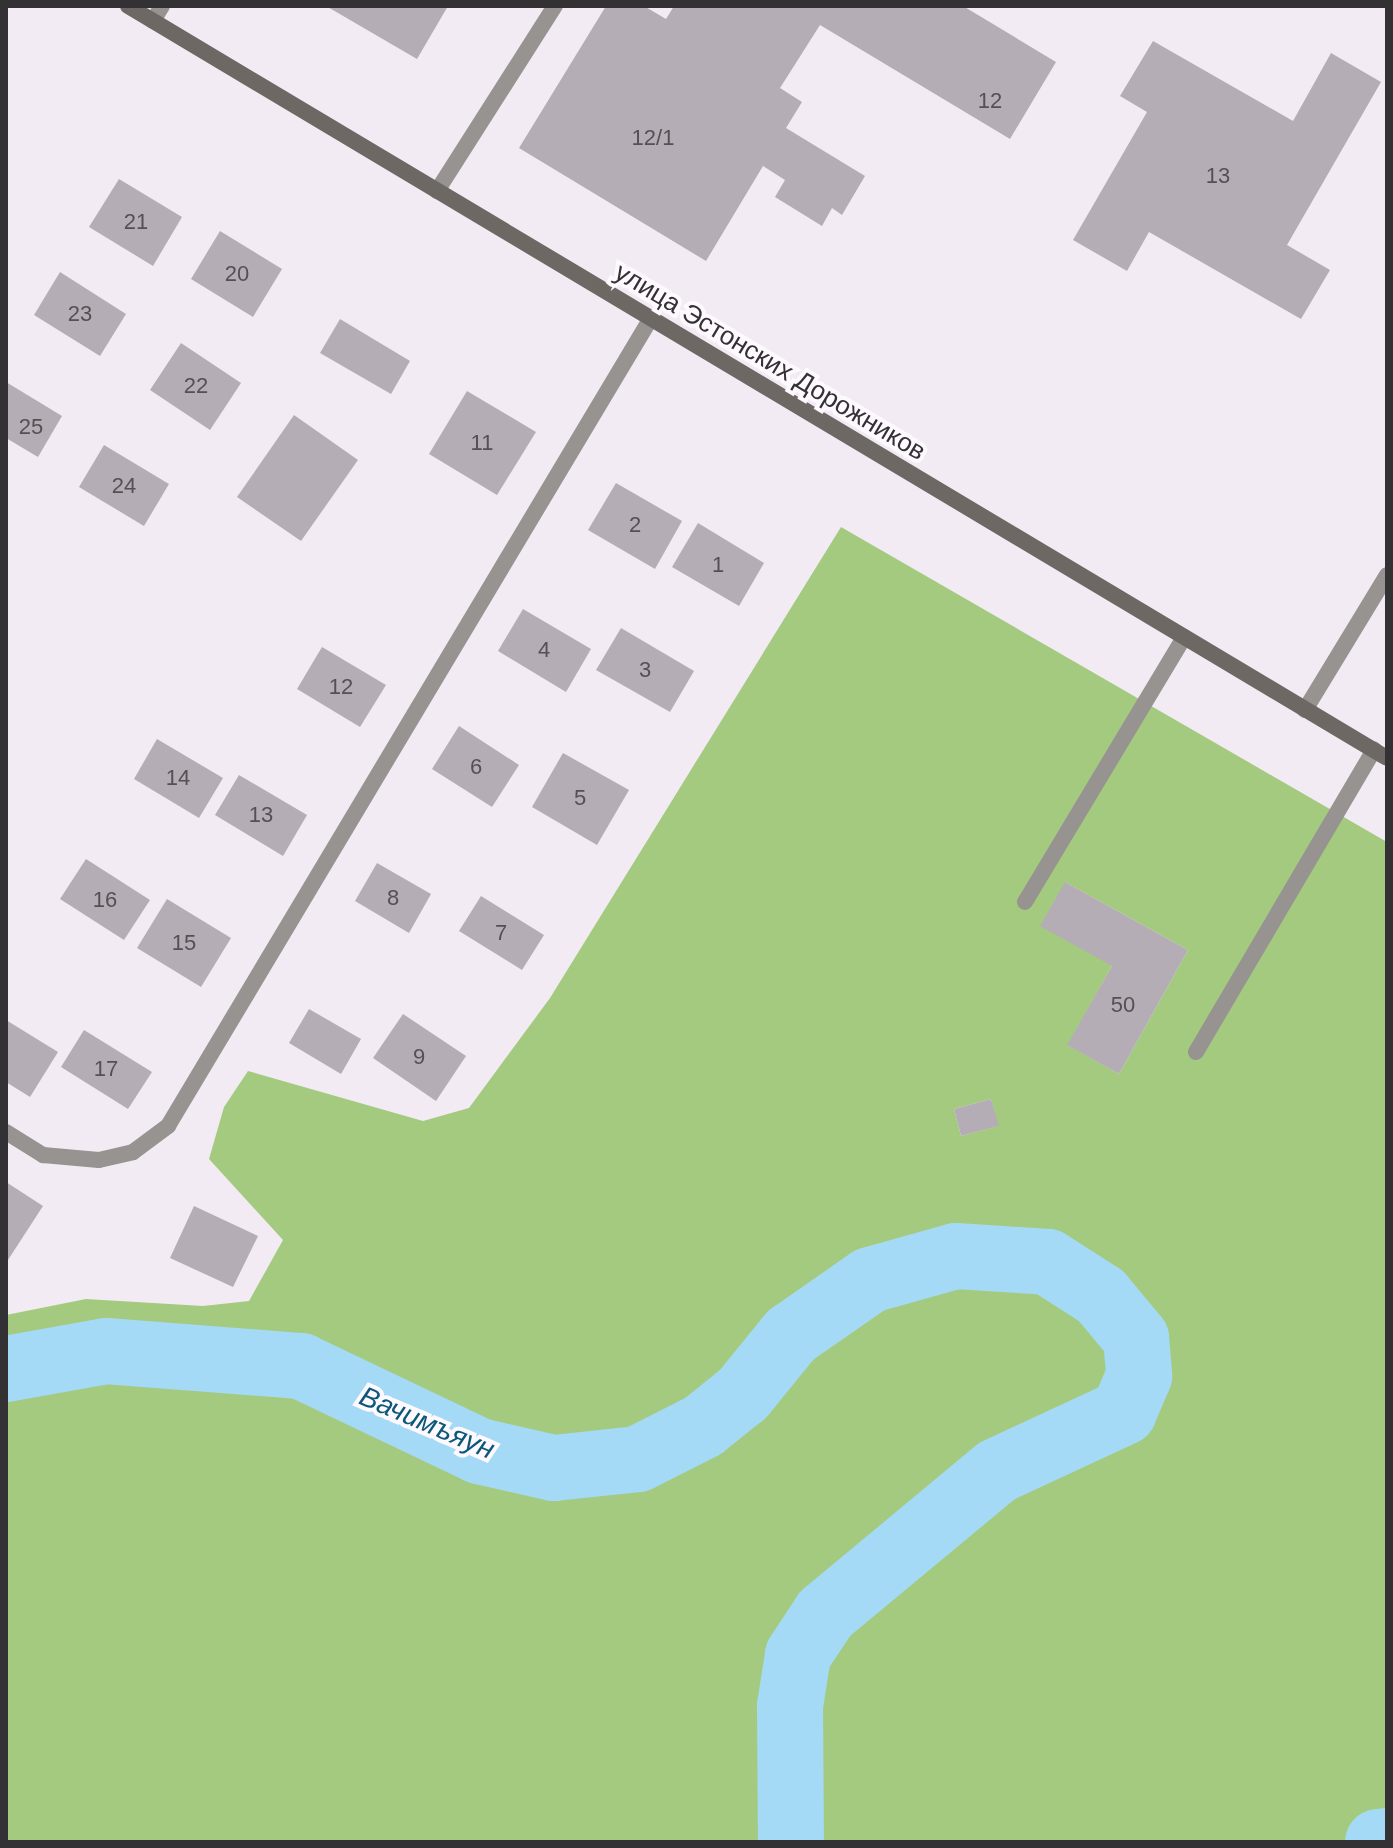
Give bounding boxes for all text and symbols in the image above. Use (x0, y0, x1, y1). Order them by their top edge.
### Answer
house number: 12 (978, 88, 1002, 114)
house number: 12/1 (632, 125, 674, 151)
house number: 13 (1206, 163, 1230, 189)
house number: 21 (124, 209, 148, 235)
street label: улица Эстонских Дорожников (609, 257, 931, 467)
house number: 20 (225, 261, 249, 287)
house number: 23 (68, 301, 92, 327)
house number: 22 (184, 373, 208, 399)
house number: 25 (19, 414, 43, 440)
house number: 11 (471, 430, 493, 456)
house number: 24 (112, 473, 136, 499)
house number: 2 (629, 512, 641, 538)
house number: 1 (712, 552, 724, 578)
house number: 4 (538, 637, 550, 663)
house number: 3 (639, 657, 651, 683)
house number: 12 (329, 674, 353, 700)
house number: 6 (470, 754, 482, 780)
house number: 14 (166, 765, 190, 791)
house number: 5 (574, 785, 586, 811)
house number: 13 (249, 802, 273, 828)
house number: 8 (387, 885, 399, 911)
house number: 16 (93, 887, 117, 913)
house number: 7 (495, 920, 507, 946)
house number: 15 (172, 930, 196, 956)
house number: 50 (1111, 992, 1135, 1018)
house number: 9 (413, 1044, 425, 1070)
house number: 17 (94, 1056, 118, 1082)
water label: Вачимъяун (354, 1380, 500, 1466)

